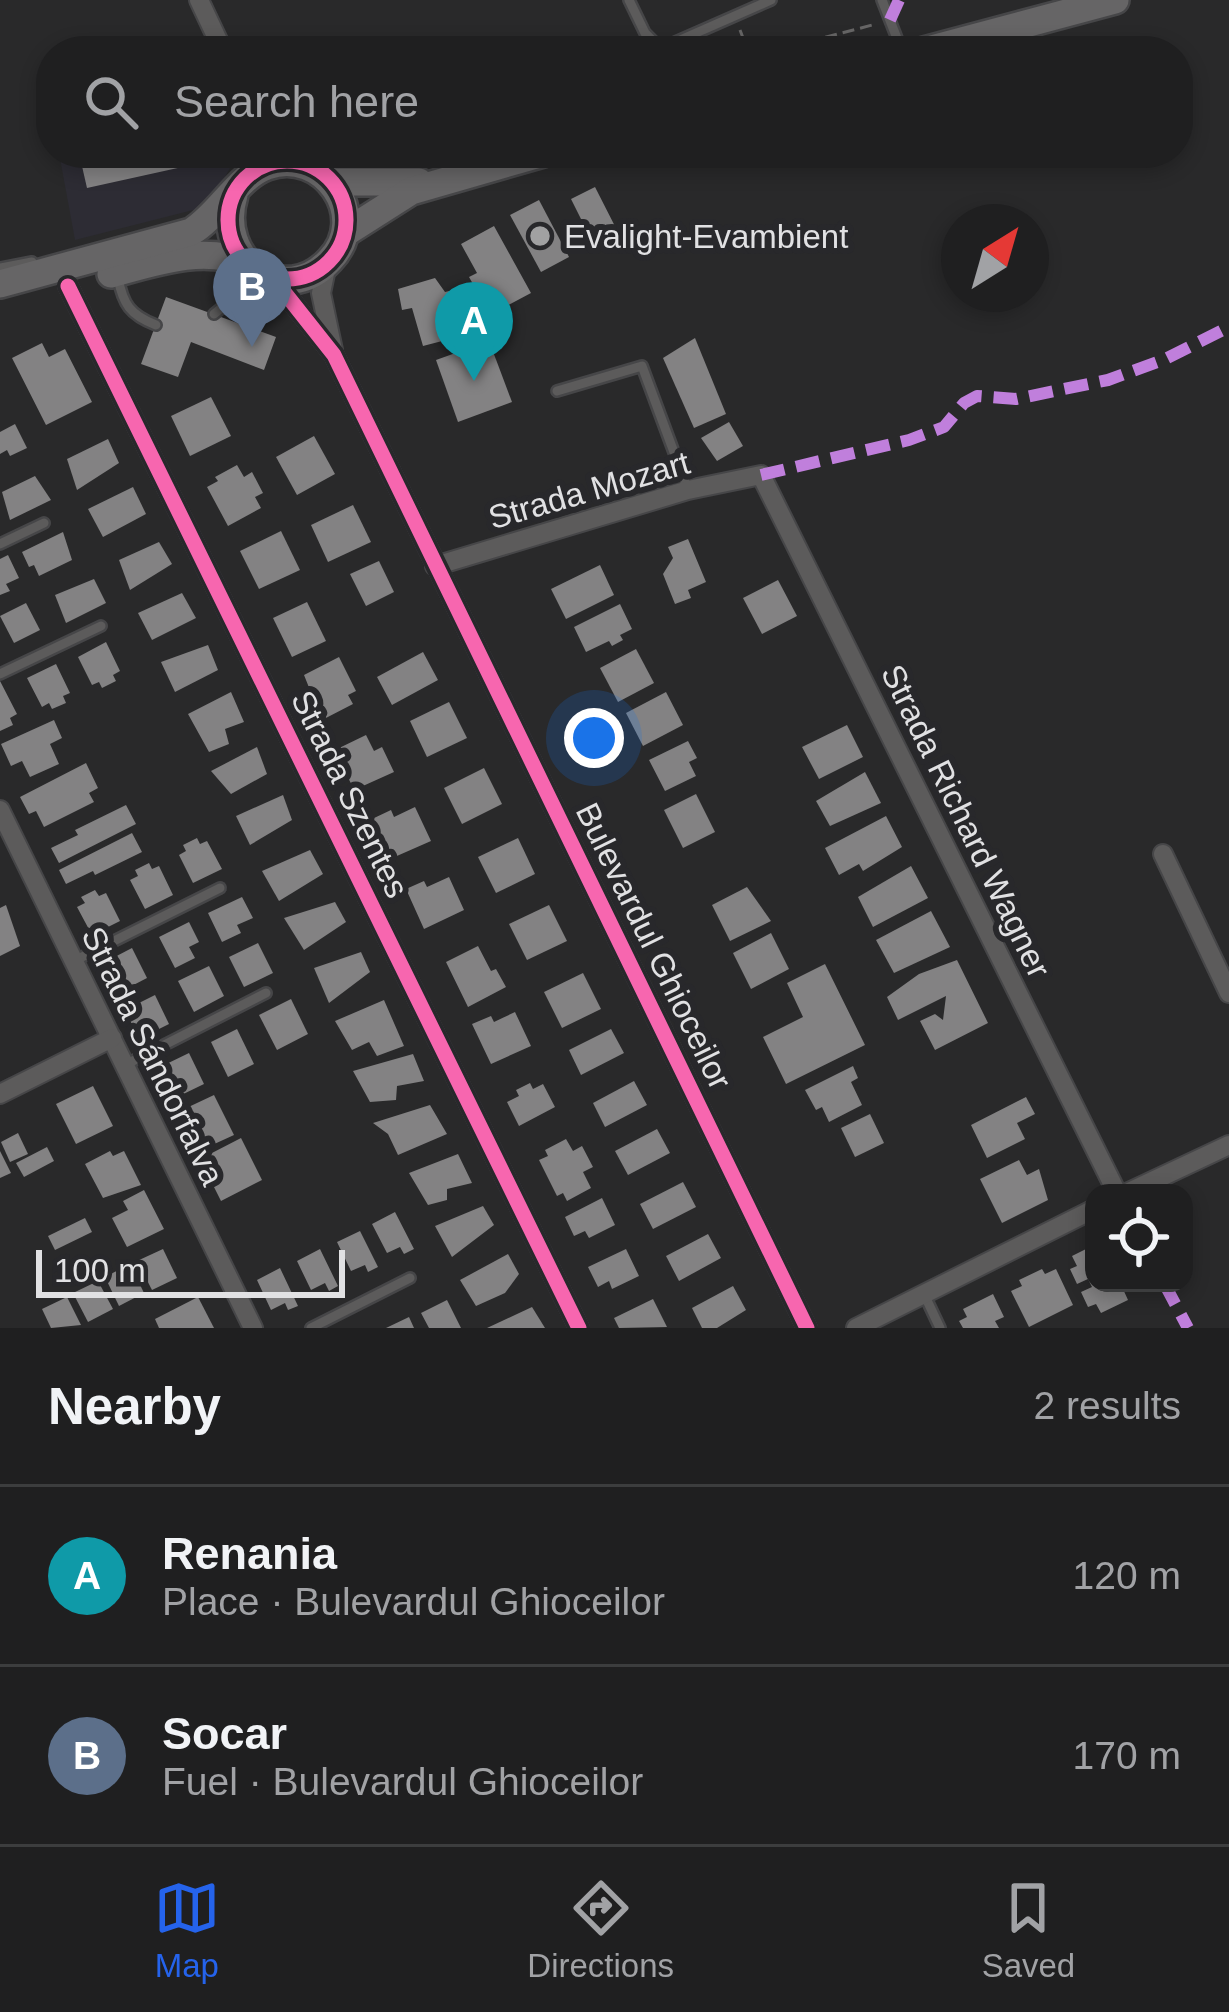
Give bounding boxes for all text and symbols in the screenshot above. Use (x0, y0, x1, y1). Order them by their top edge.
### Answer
search box (36, 36, 1193, 168)
icon: search (78, 69, 144, 135)
text: Search here (174, 76, 419, 127)
north arrow (941, 204, 1049, 312)
place label: Evalight-Evambient (564, 218, 848, 255)
marker: Evalight-Evambient (527, 223, 553, 249)
pin: B (213, 248, 291, 347)
pin: A (435, 282, 513, 381)
street label: Strada Mozart (484, 444, 694, 536)
street label: Strada Richard Wagner (874, 658, 1058, 984)
street label: Strada Szentes (284, 684, 416, 904)
your location (564, 708, 624, 768)
street label: Bulevardul Ghioceilor (569, 797, 739, 1095)
street label: Strada Sándorfalva (74, 921, 232, 1192)
map controls (1085, 1184, 1193, 1292)
button: locate (1085, 1184, 1193, 1292)
scale bar (36, 1244, 345, 1297)
text: 100 m (54, 1252, 146, 1289)
text: Nearby (48, 1378, 221, 1435)
text: 2 results (1034, 1384, 1181, 1427)
text: Renania (162, 1528, 337, 1579)
text: A (73, 1554, 101, 1597)
text: 120 m (1073, 1554, 1181, 1597)
text: Place · Bulevardul Ghioceilor (162, 1580, 665, 1623)
text: Socar (162, 1708, 287, 1759)
text: B (73, 1734, 101, 1777)
text: 170 m (1073, 1734, 1181, 1777)
text: Fuel · Bulevardul Ghioceilor (162, 1760, 643, 1803)
tab: Map (154, 1875, 220, 1985)
tab: Directions (527, 1875, 674, 1985)
tab: Saved (982, 1875, 1075, 1985)

